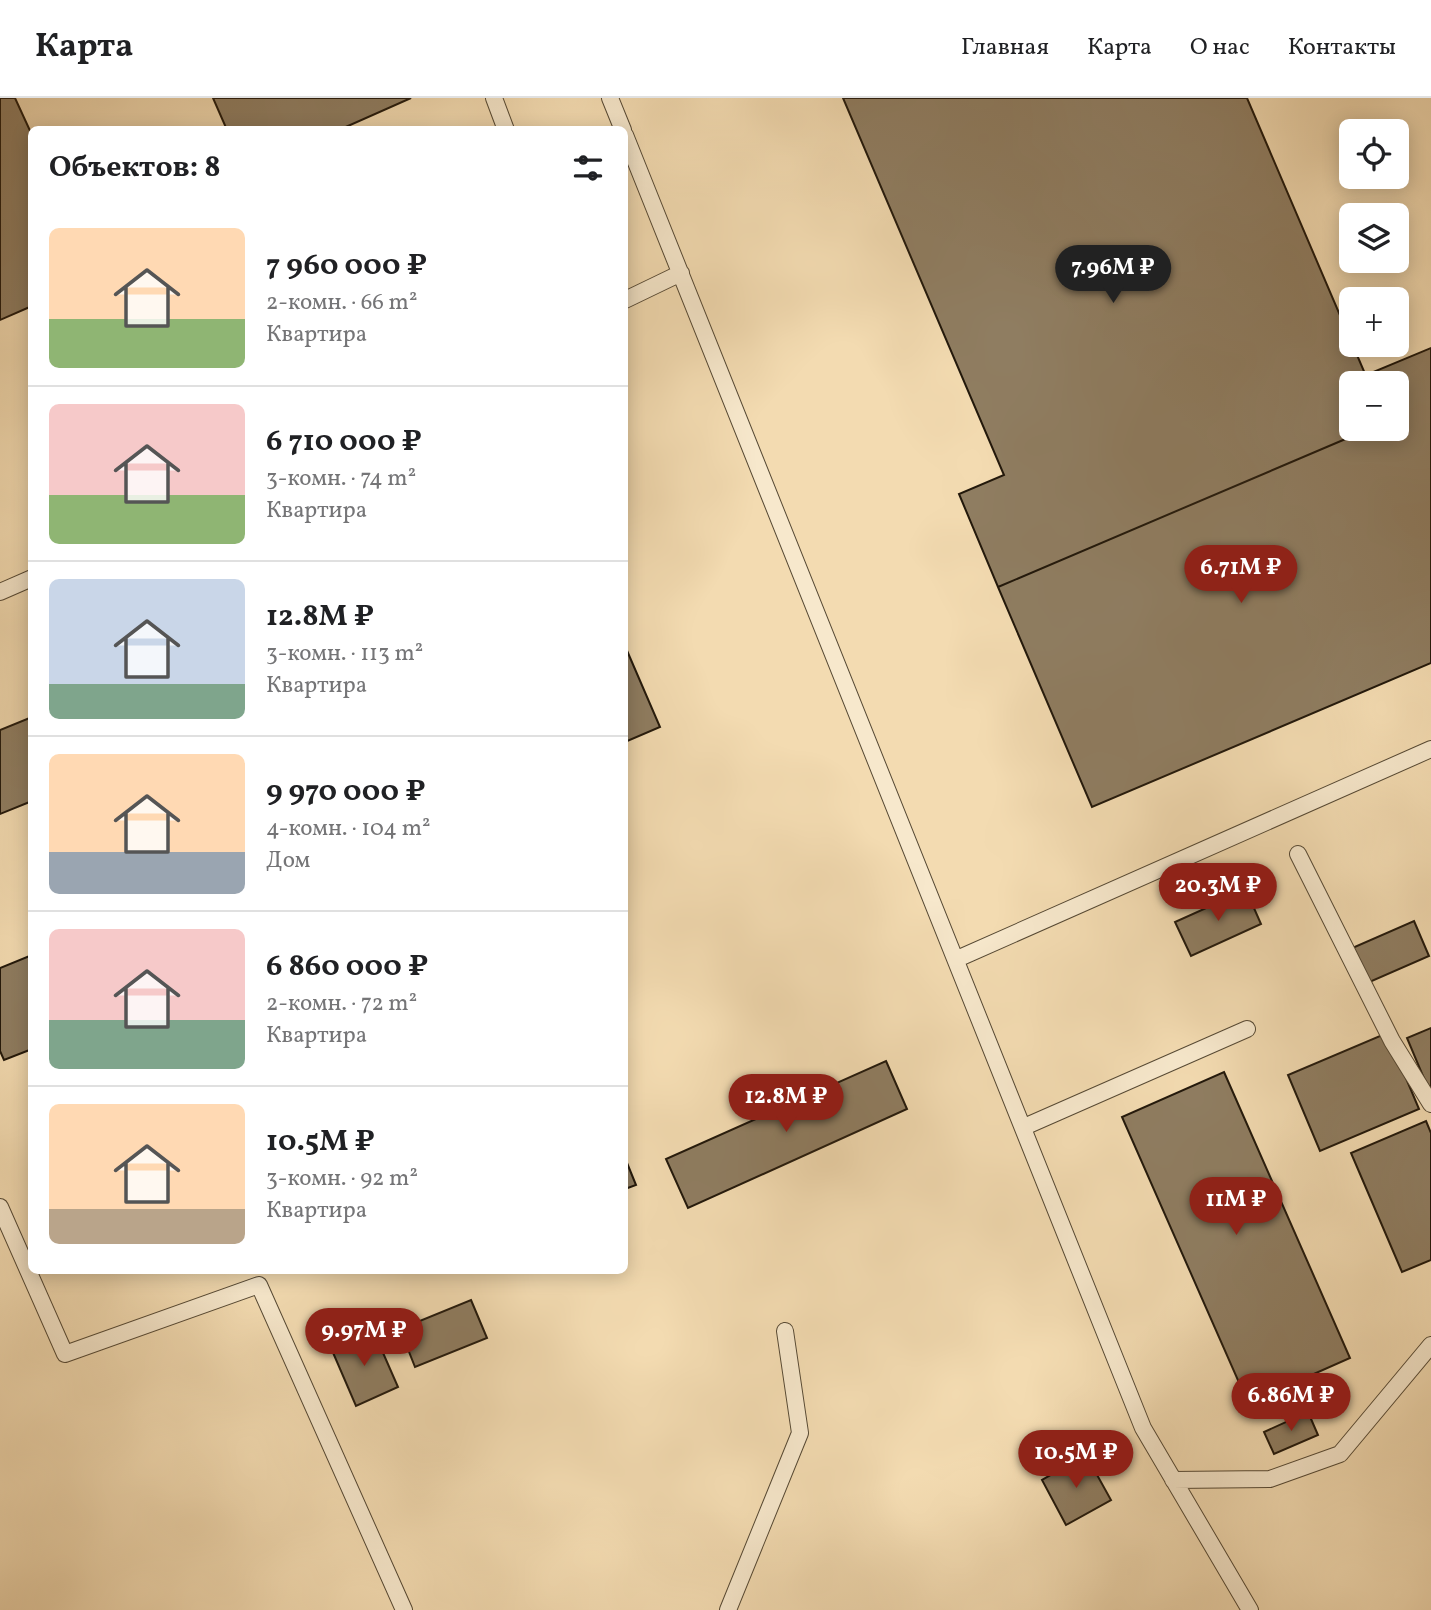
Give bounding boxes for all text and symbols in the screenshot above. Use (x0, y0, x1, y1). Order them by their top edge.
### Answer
text: Карта (35, 25, 133, 71)
text: Главная (961, 31, 1049, 65)
text: Карта (1087, 31, 1152, 65)
text: О нас (1190, 31, 1250, 65)
text: Контакты (1288, 31, 1396, 65)
map controls (1339, 119, 1409, 441)
button: locate (1339, 119, 1409, 189)
text: Объектов: 8 (49, 147, 221, 189)
icon: filters (569, 149, 607, 187)
button: layers (1339, 203, 1409, 273)
text: 7 960 000 ₽ (266, 245, 427, 287)
pin: 7.96M ₽ (1048, 246, 1178, 305)
text: 7.96M ₽ (1071, 252, 1155, 284)
icon: home (105, 256, 189, 340)
text: 2-комн. · 66 m² (266, 287, 417, 319)
button: + (1339, 287, 1409, 357)
text: Квартира (266, 319, 367, 351)
button: − (1339, 371, 1409, 441)
text: 6 710 000 ₽ (266, 421, 422, 463)
icon: home (105, 432, 189, 516)
text: 3-комн. · 74 m² (266, 463, 416, 495)
text: Квартира (266, 495, 367, 527)
pin: 6.71M ₽ (1176, 546, 1306, 605)
text: 6.71M ₽ (1200, 552, 1282, 584)
text: 12.8M ₽ (266, 596, 374, 638)
icon: home (105, 607, 189, 691)
text: 3-комн. · 113 m² (266, 638, 423, 670)
text: Квартира (266, 670, 367, 702)
text: 9 970 000 ₽ (266, 771, 426, 813)
icon: home (105, 782, 189, 866)
text: 4-комн. · 104 m² (266, 813, 431, 845)
text: Дом (266, 845, 310, 877)
pin: 20.3M ₽ (1153, 864, 1283, 923)
text: 20.3M ₽ (1175, 870, 1261, 902)
text: 6 860 000 ₽ (266, 946, 428, 988)
icon: home (105, 957, 189, 1041)
text: 2-комн. · 72 m² (266, 988, 417, 1020)
text: Квартира (266, 1020, 367, 1052)
pin: 12.8M ₽ (721, 1074, 851, 1134)
text: 12.8M ₽ (745, 1081, 827, 1113)
text: 10.5M ₽ (266, 1121, 375, 1163)
icon: home (105, 1132, 189, 1216)
text: 3-комн. · 92 m² (266, 1163, 418, 1195)
pin: 11M ₽ (1187, 1178, 1285, 1237)
text: 11M ₽ (1205, 1184, 1267, 1216)
text: Квартира (266, 1195, 367, 1227)
pin: 9.97M ₽ (299, 1308, 429, 1368)
text: 9.97M ₽ (321, 1315, 407, 1347)
pin: 6.86M ₽ (1226, 1374, 1356, 1433)
text: 6.86M ₽ (1248, 1380, 1334, 1412)
pin: 10.5M ₽ (1011, 1430, 1141, 1490)
text: 10.5M ₽ (1034, 1437, 1118, 1469)

